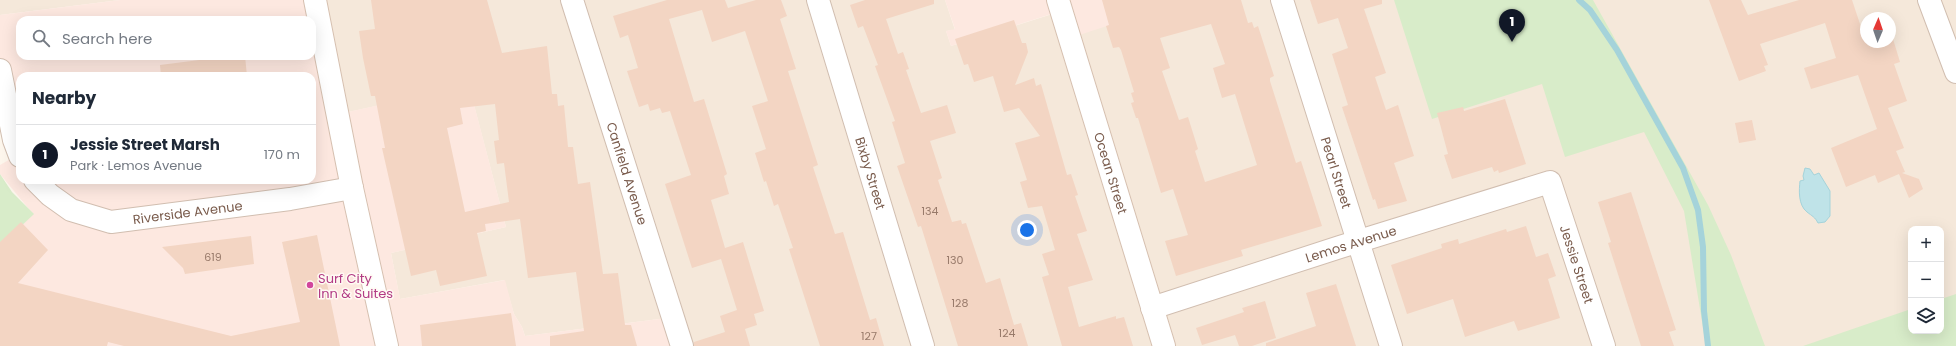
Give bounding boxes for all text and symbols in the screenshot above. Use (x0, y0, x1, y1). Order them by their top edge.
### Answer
pin: 1 (1499, 9, 1525, 42)
north arrow (1860, 12, 1896, 48)
search box (16, 16, 316, 60)
icon: search (30, 27, 52, 49)
text: Search here (62, 28, 152, 49)
text: Nearby (32, 86, 96, 110)
street label: Canfield Avenue (602, 120, 652, 227)
street label: Ocean Street (1090, 130, 1133, 217)
text: Jessie Street Marsh (70, 134, 220, 155)
street label: Bixby Street (851, 134, 891, 212)
street label: Pearl Street (1316, 134, 1357, 211)
text: 1 (43, 145, 47, 164)
text: 170 m (264, 145, 300, 164)
text: Park · Lemos Avenue (70, 156, 202, 175)
street label: Riverside Avenue (132, 196, 244, 229)
house number: 134 (922, 203, 939, 219)
your location (1017, 220, 1037, 240)
street label: Lemos Avenue (1303, 221, 1399, 267)
street label: Jessie Street (1555, 223, 1599, 306)
map controls (1908, 226, 1944, 334)
button: + (1908, 226, 1944, 262)
house number: 619 (204, 249, 222, 265)
house number: 130 (947, 252, 964, 268)
button: − (1908, 262, 1944, 298)
place label: Surf City Inn & Suites (318, 269, 393, 303)
marker: Surf City Inn & Suites (305, 280, 315, 290)
house number: 128 (952, 295, 968, 311)
button: layers (1908, 298, 1944, 334)
house number: 124 (999, 325, 1015, 341)
house number: 127 (861, 328, 877, 344)

